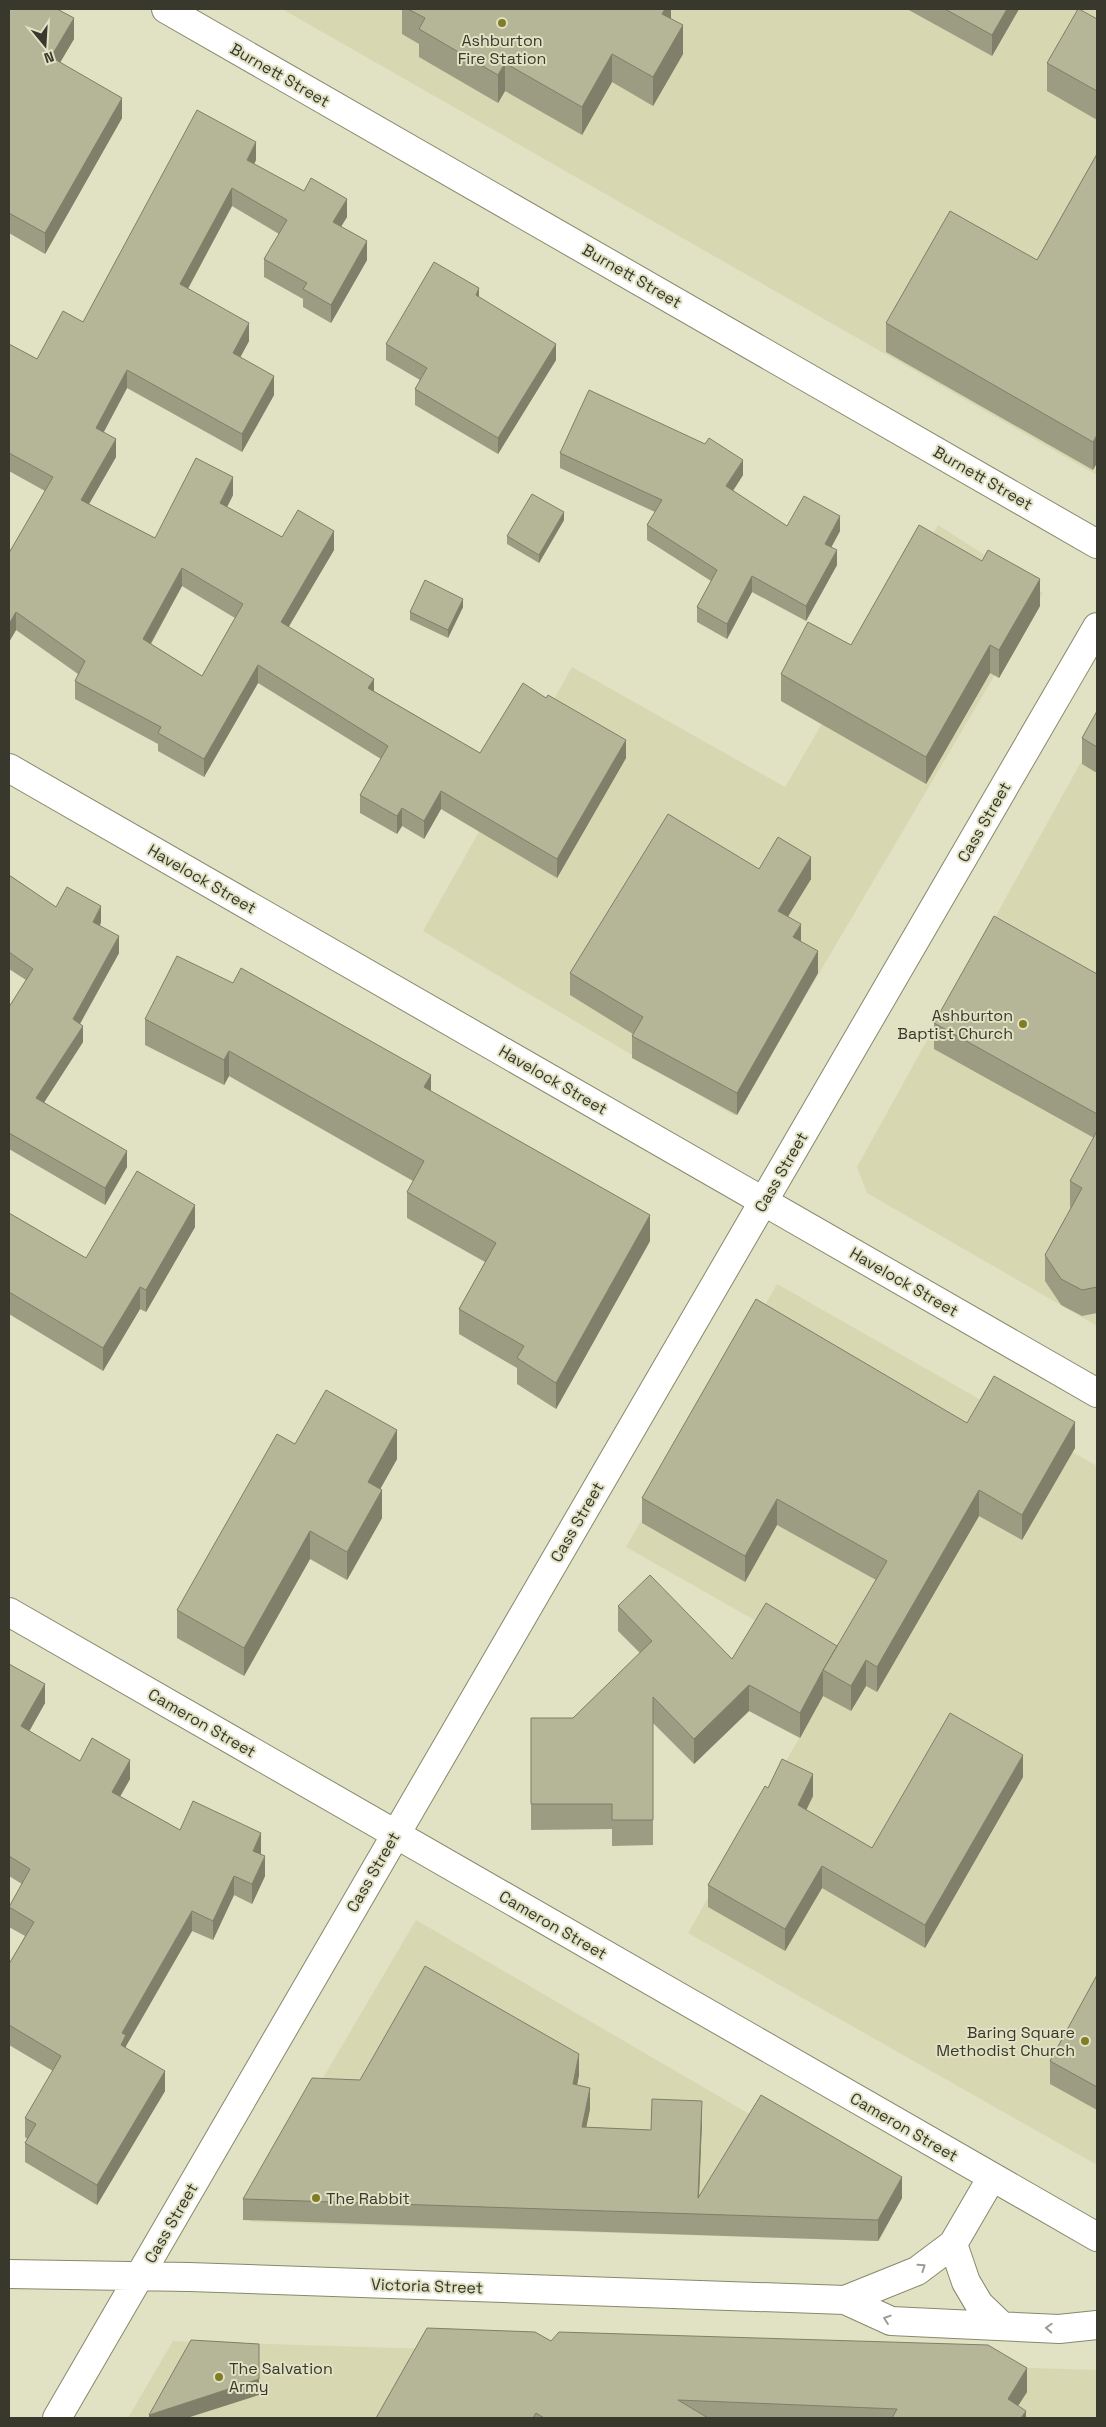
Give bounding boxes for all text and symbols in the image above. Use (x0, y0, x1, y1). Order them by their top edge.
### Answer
marker: Ashburton Fire Station (496, 17, 508, 29)
north arrow (20, 20, 70, 70)
place label: Ashburton Fire Station (458, 30, 546, 69)
street label: Burnett Street (227, 38, 333, 112)
text: N (42, 47, 56, 67)
street label: Burnett Street (579, 239, 685, 313)
street label: Burnett Street (930, 441, 1036, 515)
street label: Cass Street (953, 778, 1015, 866)
street label: Havelock Street (144, 839, 260, 919)
place label: Ashburton Baptist Church (897, 1005, 1013, 1044)
marker: Ashburton Baptist Church (1017, 1018, 1029, 1030)
street label: Havelock Street (495, 1040, 611, 1120)
street label: Cass Street (750, 1128, 812, 1216)
street label: Havelock Street (846, 1242, 962, 1322)
street label: Cass Street (546, 1478, 608, 1566)
street label: Cameron Street (144, 1684, 260, 1762)
street label: Cass Street (342, 1828, 404, 1916)
street label: Cameron Street (495, 1886, 611, 1964)
place label: Baring Square Methodist Church (936, 2022, 1075, 2061)
marker: Baring Square Methodist Church (1079, 2035, 1091, 2047)
street label: Cameron Street (846, 2088, 962, 2166)
street label: Cass Street (140, 2179, 202, 2267)
place label: The Rabbit (326, 2188, 410, 2209)
marker: The Rabbit (310, 2192, 322, 2204)
one-way arrow (916, 2264, 926, 2273)
street label: Victoria Street (371, 2274, 483, 2298)
one-way arrow (883, 2314, 892, 2324)
one-way arrow (1044, 2323, 1052, 2334)
place label: The Salvation Army (229, 2358, 333, 2397)
marker: The Salvation Army (213, 2371, 225, 2383)

